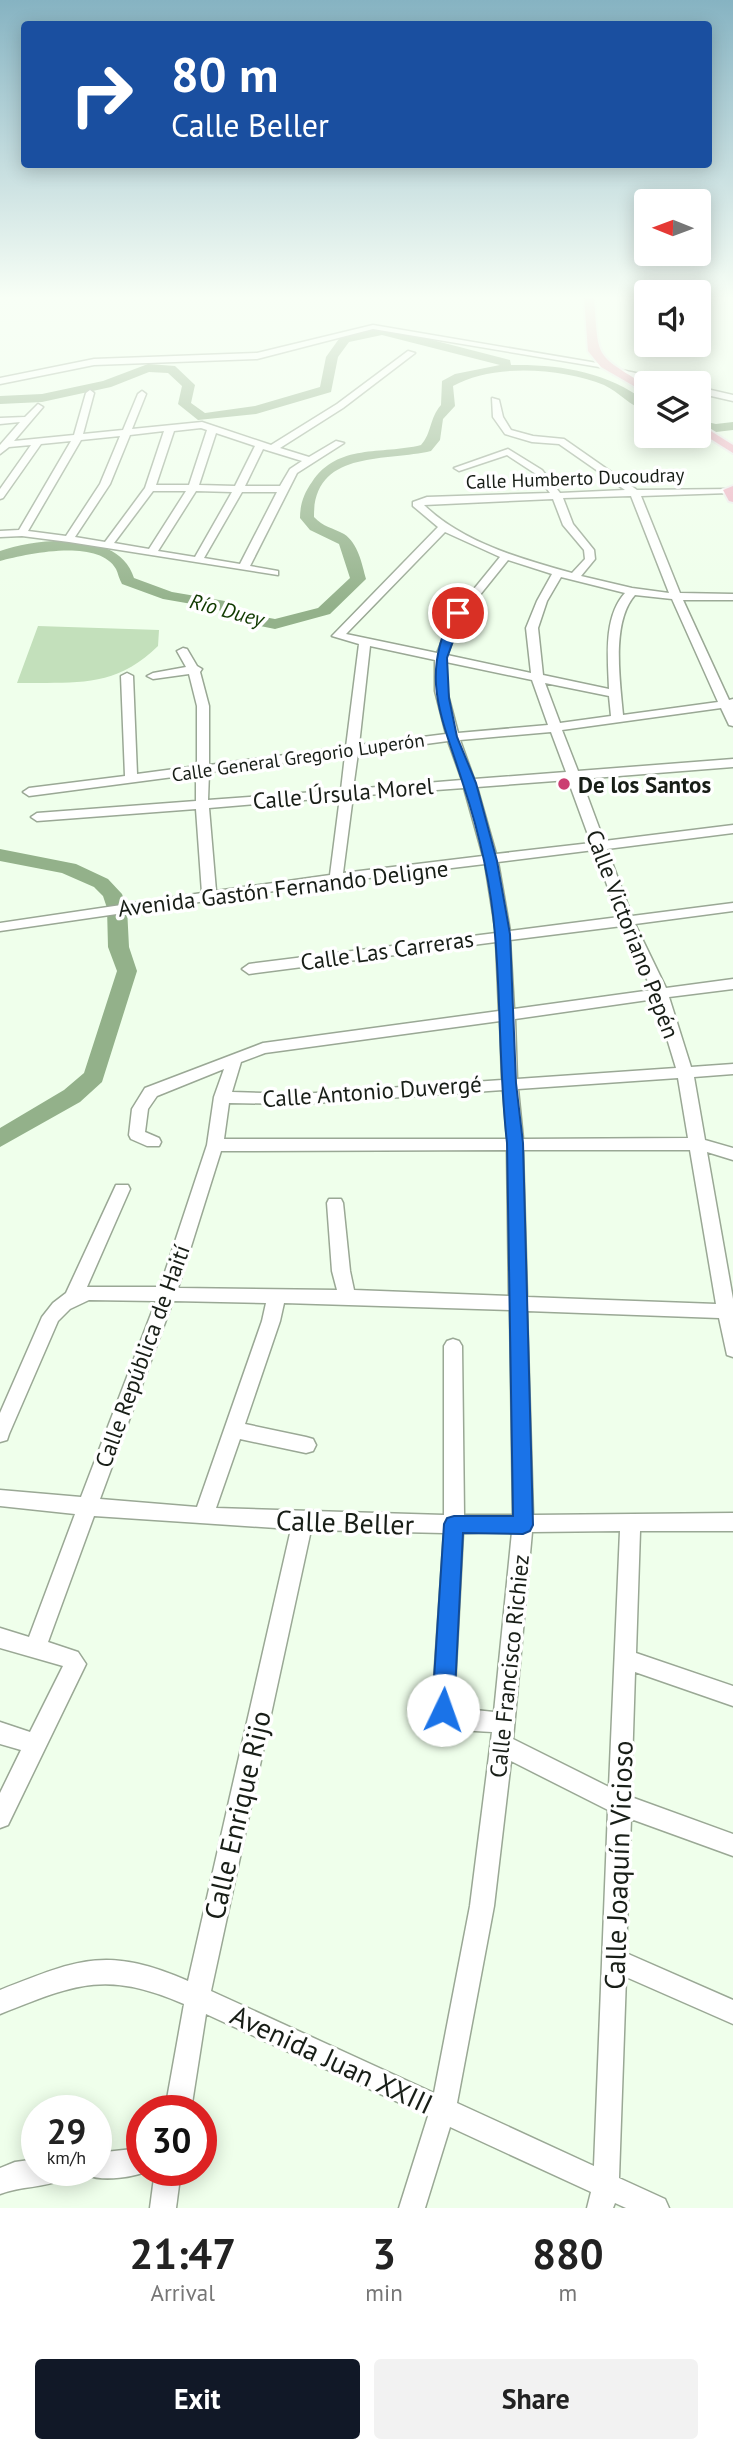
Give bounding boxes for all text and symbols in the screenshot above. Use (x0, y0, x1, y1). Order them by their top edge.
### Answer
text: 80 m (171, 42, 278, 106)
icon: right (56, 49, 147, 140)
text: Calle Beller (171, 104, 329, 146)
north arrow (634, 189, 710, 266)
map controls (634, 189, 711, 448)
button: sound (634, 280, 711, 357)
button: layers (634, 371, 711, 448)
street label: Calle Humberto Ducoudray (465, 462, 685, 494)
pin (428, 583, 488, 643)
water label: Río Duey (187, 587, 269, 633)
icon: arrive (439, 594, 477, 632)
street label: Calle General Gregorio Luperón (170, 727, 426, 787)
place label: De los Santos (578, 770, 711, 799)
street label: Calle Úrsula Morel (251, 771, 435, 815)
marker: De los Santos (556, 776, 572, 792)
street label: Calle Victoriano Pepén (580, 826, 686, 1042)
street label: Avenida Gastón Fernando Deligne (116, 853, 450, 923)
street label: Calle Las Carreras (299, 924, 475, 976)
street label: Calle Antonio Duvergé (261, 1069, 483, 1113)
street label: Calle República de Haití (88, 1241, 196, 1471)
street label: Calle Beller (275, 1501, 415, 1543)
street label: Calle Francisco Richiez (483, 1553, 535, 1779)
position arrow (406, 1673, 480, 1747)
street label: Calle Enrique Rijo (195, 1707, 279, 1923)
street label: Calle Joaquín Vicioso (595, 1740, 641, 1990)
street label: Avenida Juan XXIII (225, 1996, 439, 2122)
speed limit sign: 30 (126, 2095, 217, 2186)
text: 29 (47, 2108, 86, 2154)
text: km/h (47, 2146, 86, 2169)
text: 21:47 (129, 2226, 236, 2281)
text: 3 (372, 2226, 396, 2281)
text: 880 (532, 2226, 604, 2281)
text: Arrival (150, 2278, 215, 2307)
text: min (365, 2278, 403, 2307)
text: m (559, 2278, 577, 2307)
button: Exit (35, 2359, 360, 2439)
button: Share (374, 2359, 698, 2439)

